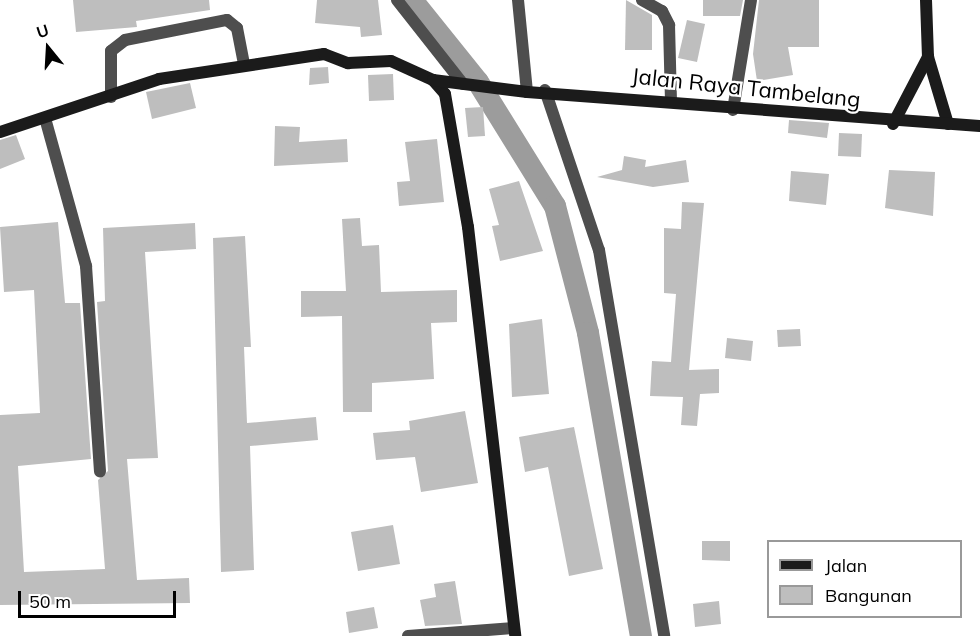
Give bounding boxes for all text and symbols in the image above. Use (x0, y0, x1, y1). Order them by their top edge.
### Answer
north arrow (18, 18, 78, 78)
text: U (34, 20, 51, 42)
street label: Jalan Raya Tambelang (630, 63, 862, 113)
legend (767, 540, 962, 618)
text: Jalan (825, 554, 867, 577)
scale bar (21, 579, 178, 617)
text: Bangunan (825, 584, 912, 607)
text: 50 m (29, 590, 71, 613)

